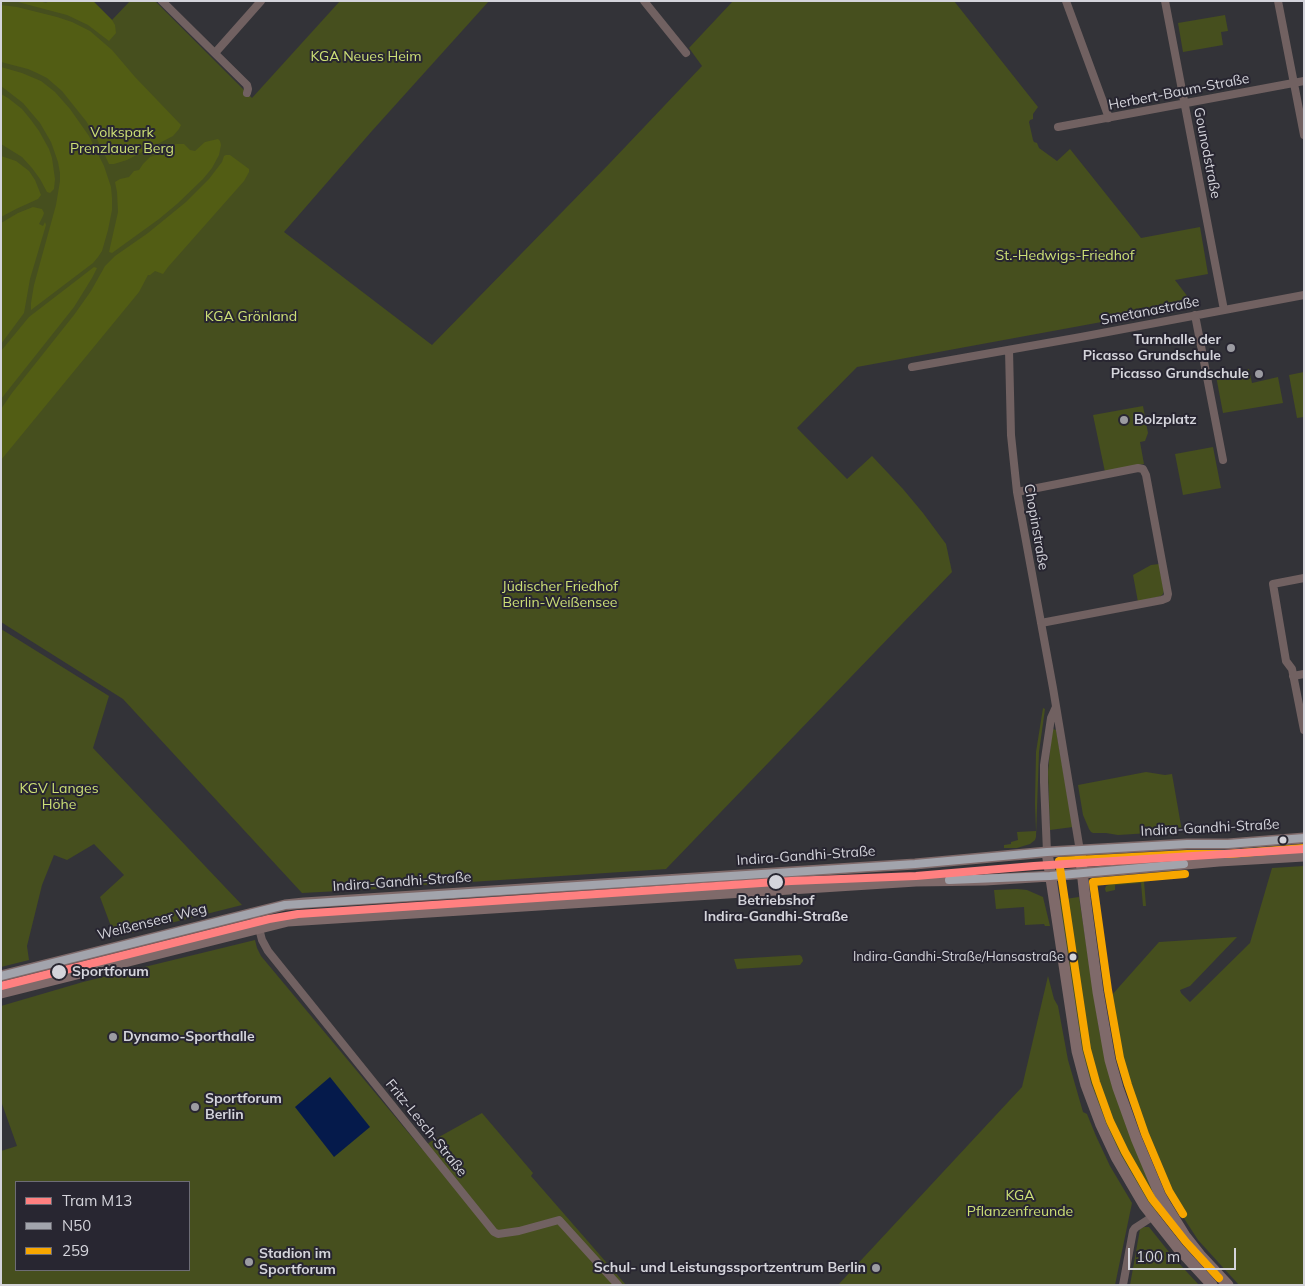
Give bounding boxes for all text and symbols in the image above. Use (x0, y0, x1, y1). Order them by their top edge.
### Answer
park label: KGA Neues Heim (311, 49, 421, 65)
street label: Herbert-Baum-Straße (1107, 70, 1251, 114)
street label: Gounodstraße (1190, 106, 1224, 200)
park label: Volkspark Prenzlauer Berg (70, 125, 174, 158)
park label: St.-Hedwigs-Friedhof (995, 248, 1135, 264)
street label: Smetanastraße (1099, 293, 1201, 329)
park label: KGA Grönland (205, 309, 297, 325)
place label: Turnhalle der Picasso Grundschule (1083, 332, 1221, 364)
marker: Turnhalle der Picasso Grundschule (1225, 342, 1237, 354)
place label: Picasso Grundschule (1111, 366, 1249, 382)
marker: Picasso Grundschule (1253, 368, 1265, 380)
place label: Bolzplatz (1134, 412, 1197, 428)
marker: Bolzplatz (1118, 414, 1130, 426)
street label: Chopinstraße (1020, 483, 1052, 571)
park label: Jüdischer Friedhof Berlin-Weißensee (502, 579, 618, 612)
park label: KGV Langes Höhe (19, 781, 99, 814)
street label: Indira-Gandhi-Straße (1140, 816, 1280, 840)
unlabelled marker (1278, 835, 1288, 845)
street label: Indira-Gandhi-Straße (736, 843, 876, 869)
street label: Indira-Gandhi-Straße (332, 869, 472, 895)
marker: Betriebshof Indira-Gandhi-Straße (767, 873, 785, 891)
place label: Betriebshof Indira-Gandhi-Straße (704, 893, 848, 926)
street label: Weißenseer Weg (96, 900, 208, 944)
place label: Indira-Gandhi-Straße/Hansastraße (853, 949, 1064, 965)
marker: Indira-Gandhi-Straße/Hansastraße (1068, 952, 1078, 962)
marker: Sportforum (50, 963, 68, 981)
place label: Sportforum (72, 964, 149, 980)
place label: Dynamo-Sporthalle (123, 1029, 255, 1045)
marker: Dynamo-Sporthalle (107, 1031, 119, 1043)
street label: Fritz-Lesch-Straße (382, 1076, 470, 1180)
place label: Sportforum Berlin (205, 1091, 282, 1124)
marker: Sportforum Berlin (189, 1101, 201, 1113)
legend (15, 1181, 190, 1271)
park label: KGA Pflanzenfreunde (967, 1188, 1073, 1220)
text: Tram M13 (62, 1191, 132, 1210)
text: N50 (62, 1216, 91, 1235)
scale bar (1130, 1238, 1238, 1270)
text: 259 (62, 1241, 89, 1260)
place label: Stadion im Sportforum (259, 1246, 336, 1278)
text: 100 m (1136, 1247, 1180, 1266)
marker: Stadion im Sportforum (243, 1256, 255, 1268)
place label: Schul- und Leistungssportzentrum Berlin (594, 1260, 866, 1276)
marker: Schul- und Leistungssportzentrum Berlin (870, 1262, 882, 1274)

